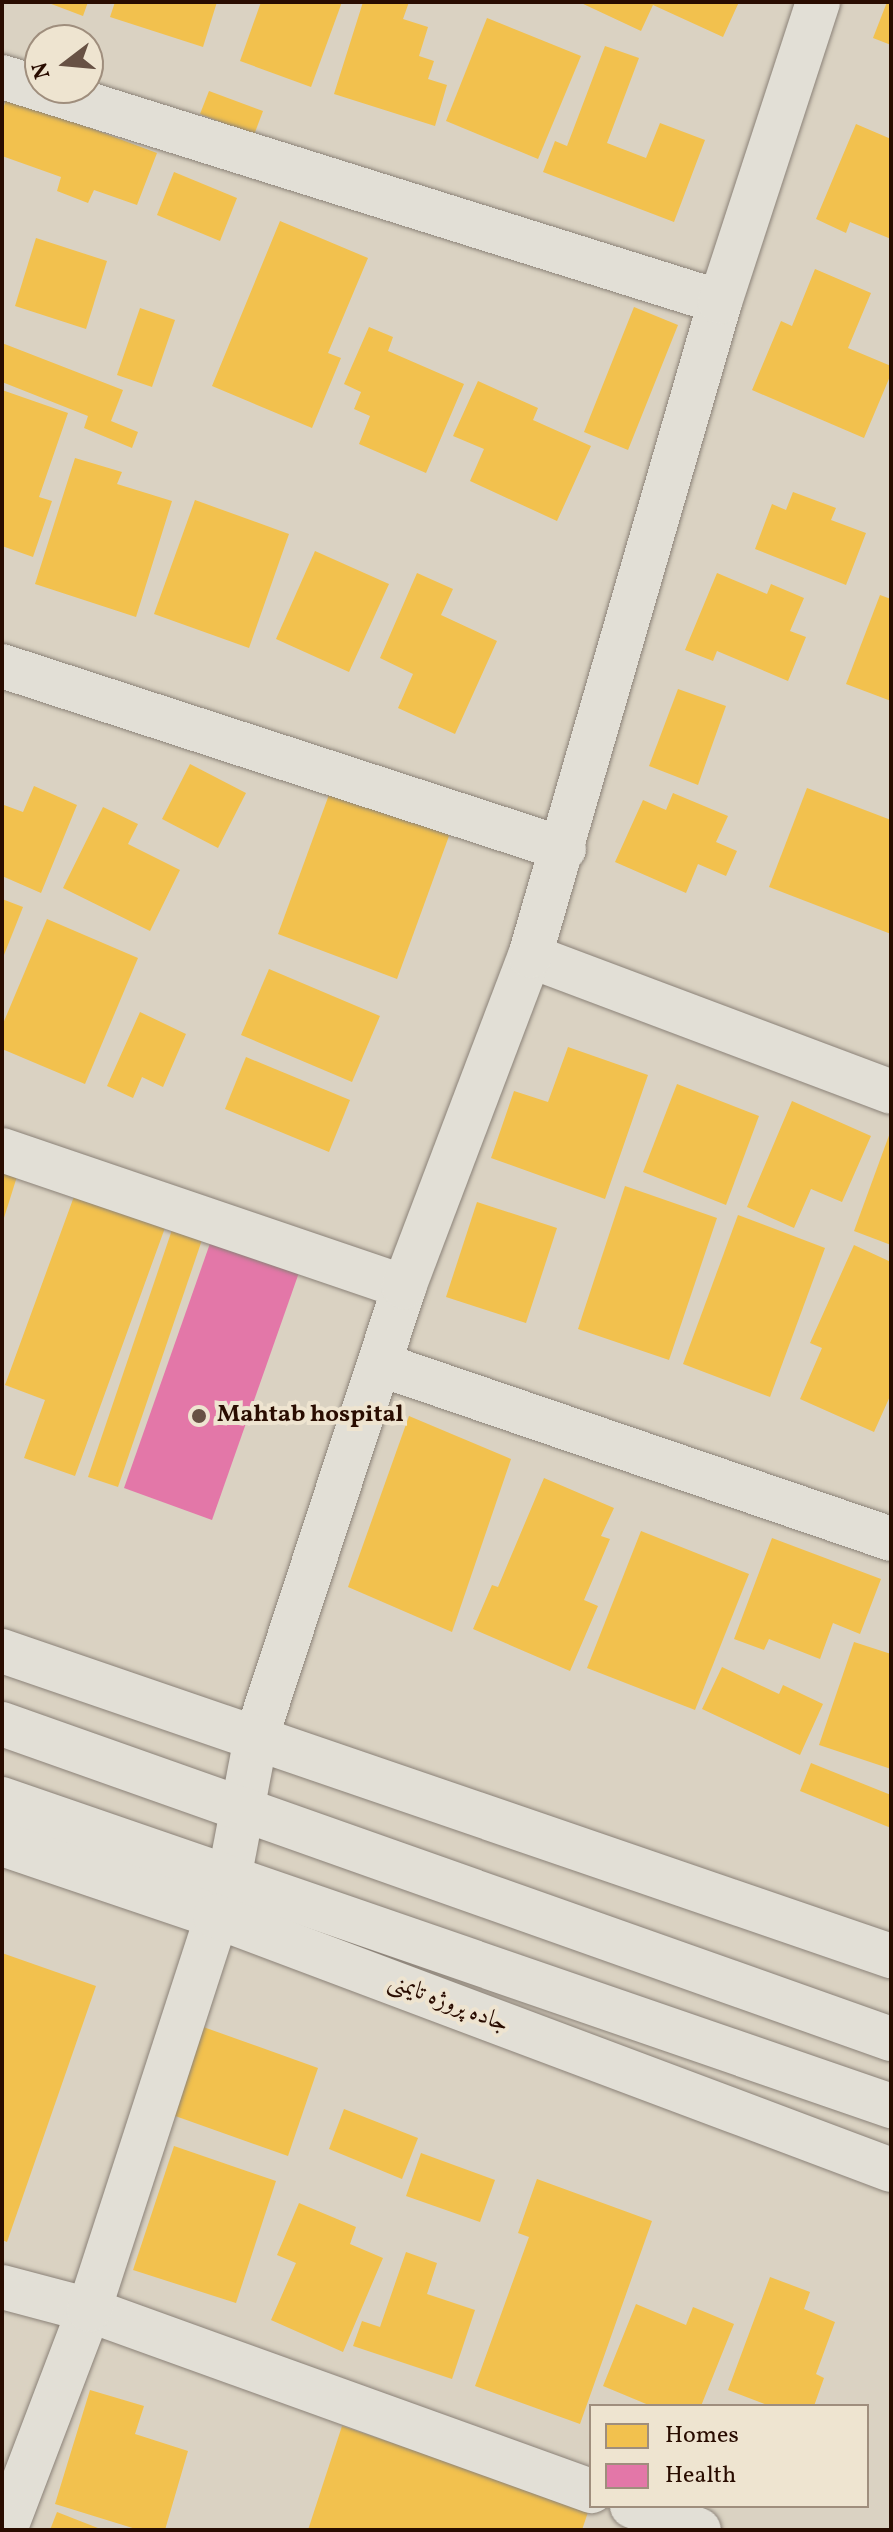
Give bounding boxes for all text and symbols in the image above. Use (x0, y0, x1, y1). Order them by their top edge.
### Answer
north arrow (24, 24, 104, 104)
text: N (25, 58, 59, 82)
place label: Mahtab hospital (217, 1402, 404, 1430)
marker: Mahtab hospital (188, 1405, 210, 1427)
street label: جاده پروژه تایمنی (384, 1968, 512, 2040)
legend (589, 2404, 869, 2508)
text: Homes (665, 2419, 739, 2453)
text: Health (665, 2459, 736, 2493)

